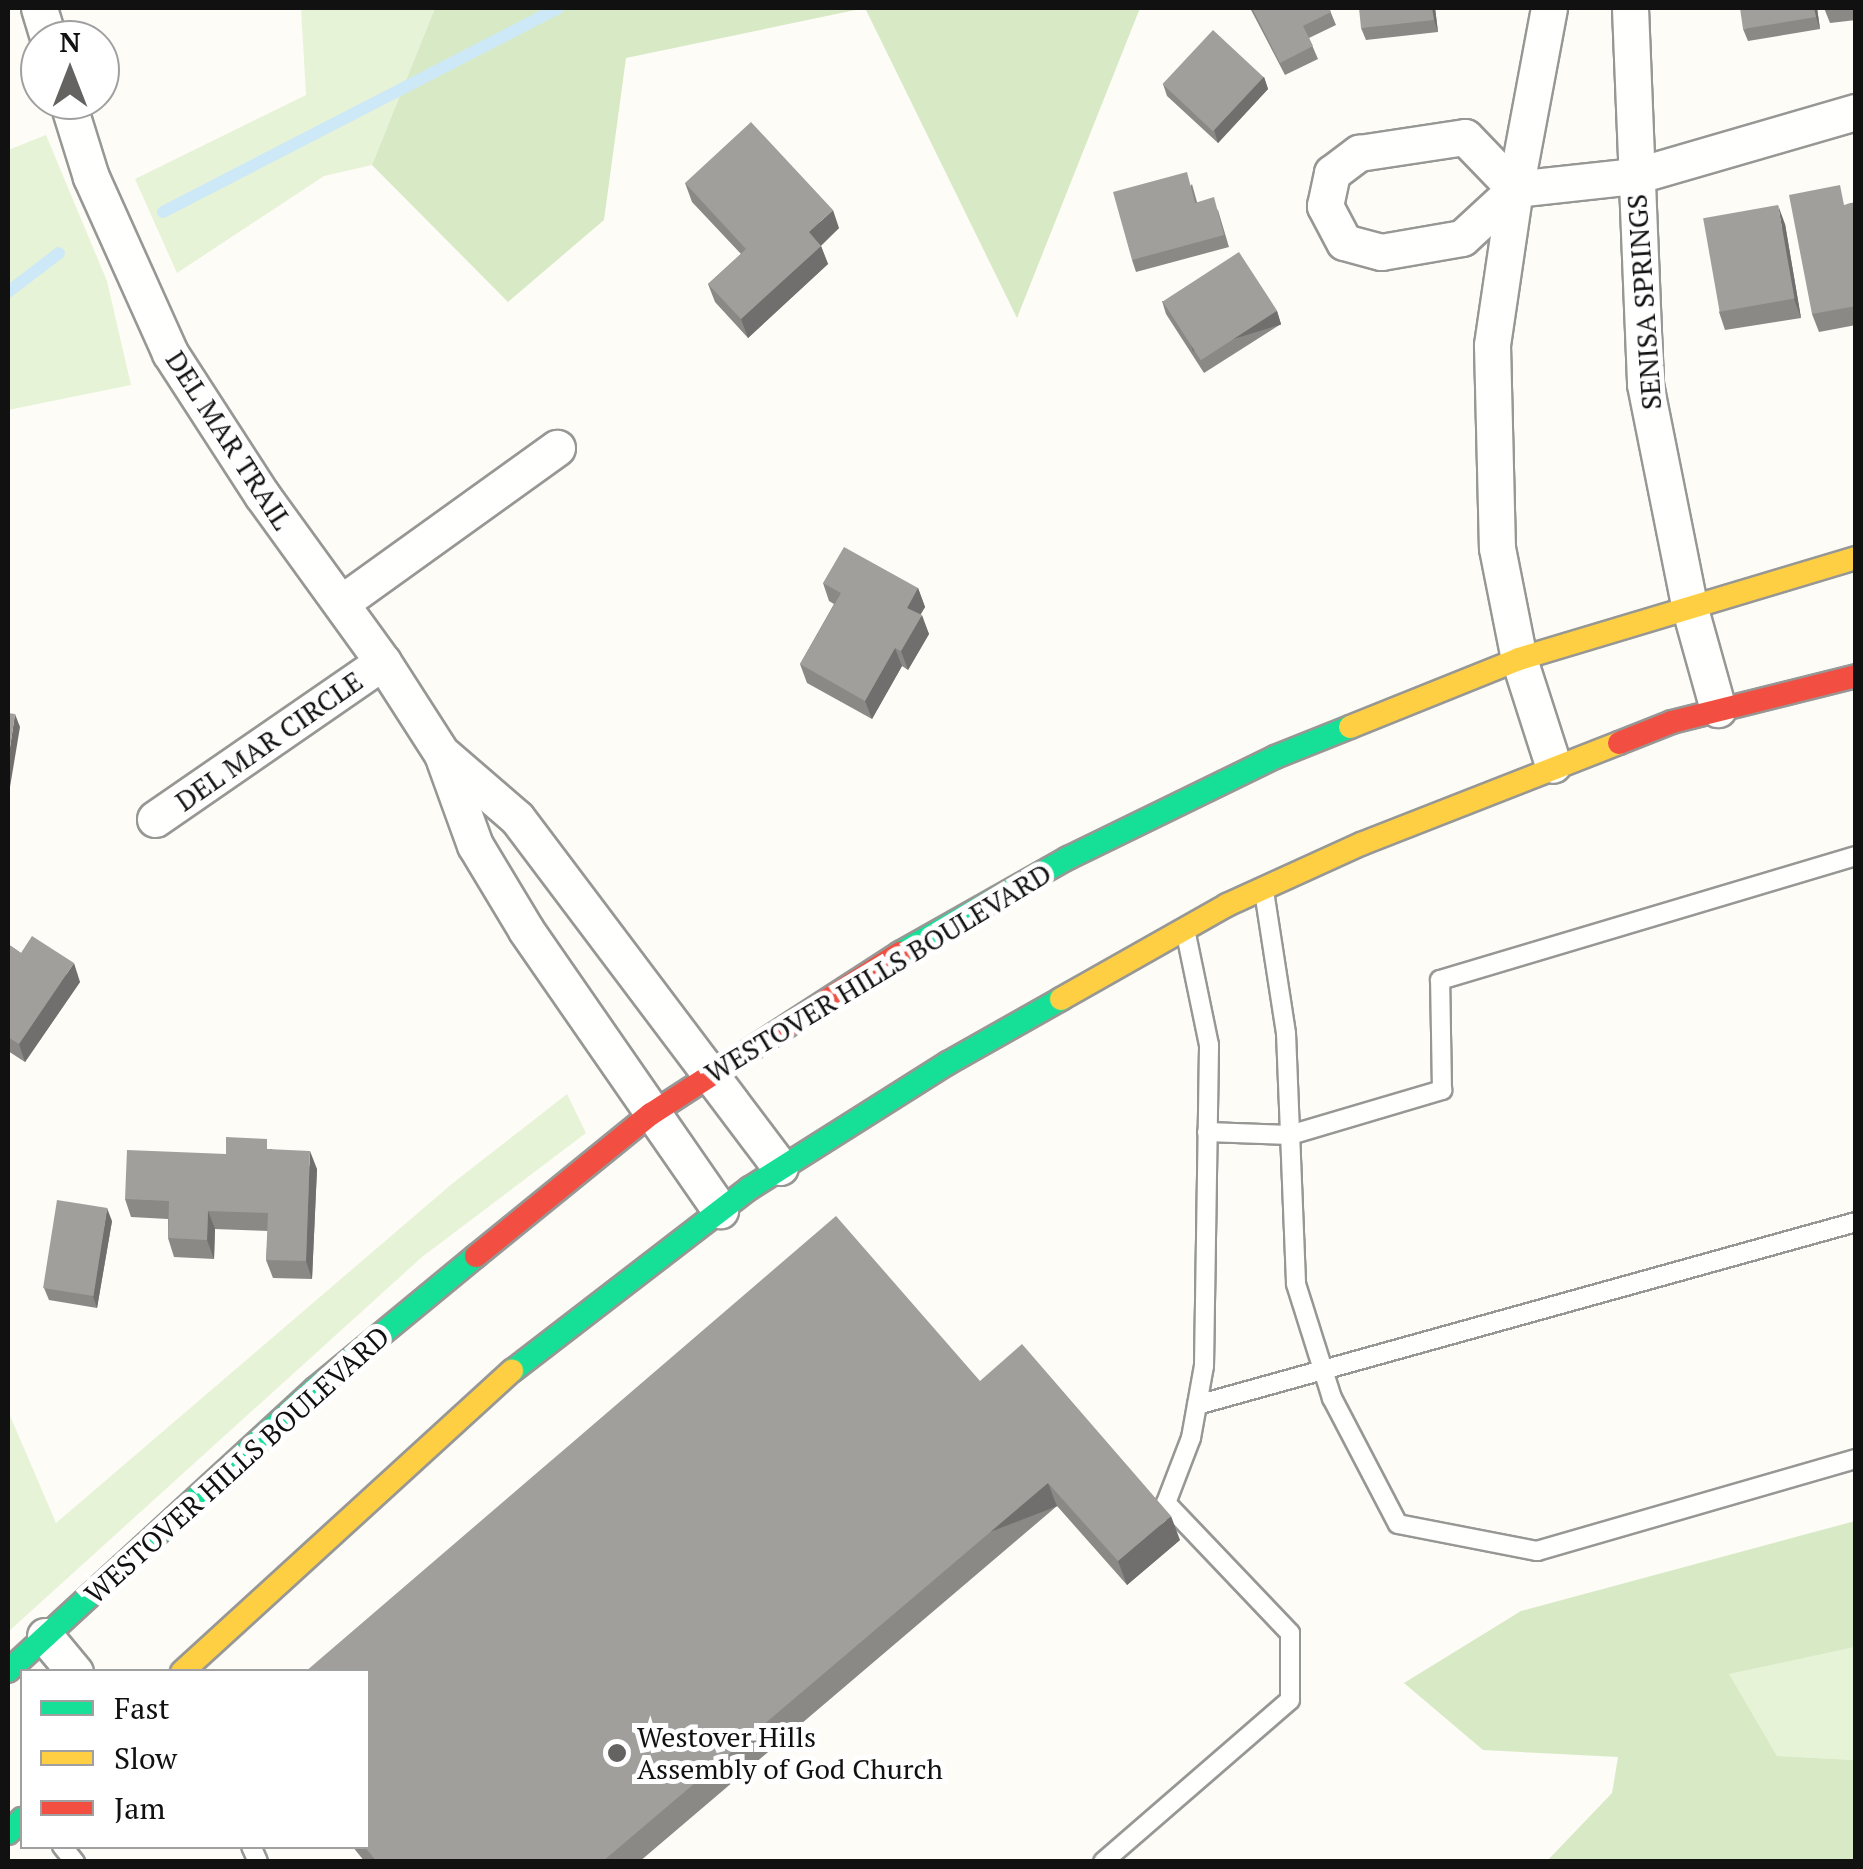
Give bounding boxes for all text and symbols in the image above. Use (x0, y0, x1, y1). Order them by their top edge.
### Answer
north arrow (20, 20, 120, 120)
text: N (59, 23, 81, 60)
street label: SENISA SPRINGS (1620, 193, 1668, 411)
street label: DEL MAR TRAIL (159, 345, 299, 535)
street label: DEL MAR CIRCLE (169, 664, 369, 818)
street label: WESTOVER HILLS BOULEVARD (699, 856, 1057, 1090)
street label: WESTOVER HILLS BOULEVARD (78, 1319, 396, 1611)
legend (20, 1669, 370, 1849)
text: Fast (114, 1688, 170, 1728)
place label: Westover Hills Assembly of God Church (637, 1720, 943, 1786)
text: Slow (114, 1738, 177, 1778)
marker: Westover Hills Assembly of God Church (606, 1742, 628, 1764)
text: Jam (114, 1788, 165, 1828)

